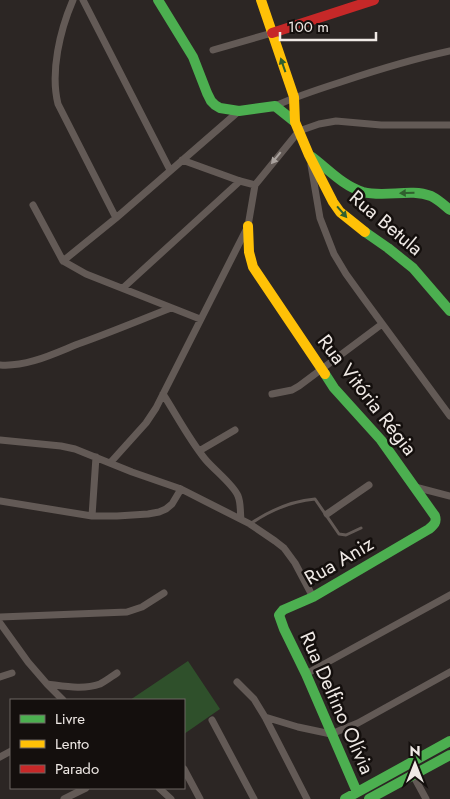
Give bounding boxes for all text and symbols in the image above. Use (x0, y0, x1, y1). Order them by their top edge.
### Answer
scale bar (280, 10, 376, 42)
text: 100 m (288, 16, 329, 38)
one-way arrow (279, 57, 287, 72)
one-way arrow (271, 151, 282, 164)
street label: Rua Betula (343, 184, 429, 262)
one-way arrow (399, 190, 415, 198)
one-way arrow (336, 206, 347, 219)
street label: Rua Vitória Régia (310, 328, 424, 462)
street label: Rua Aniz (299, 530, 379, 592)
street label: Rua Delfino Olívia (293, 627, 381, 779)
legend (10, 699, 185, 789)
text: Livre (55, 708, 85, 730)
text: Lento (55, 733, 89, 755)
north arrow (390, 739, 440, 789)
text: N (409, 741, 421, 761)
text: Parado (55, 758, 99, 780)

